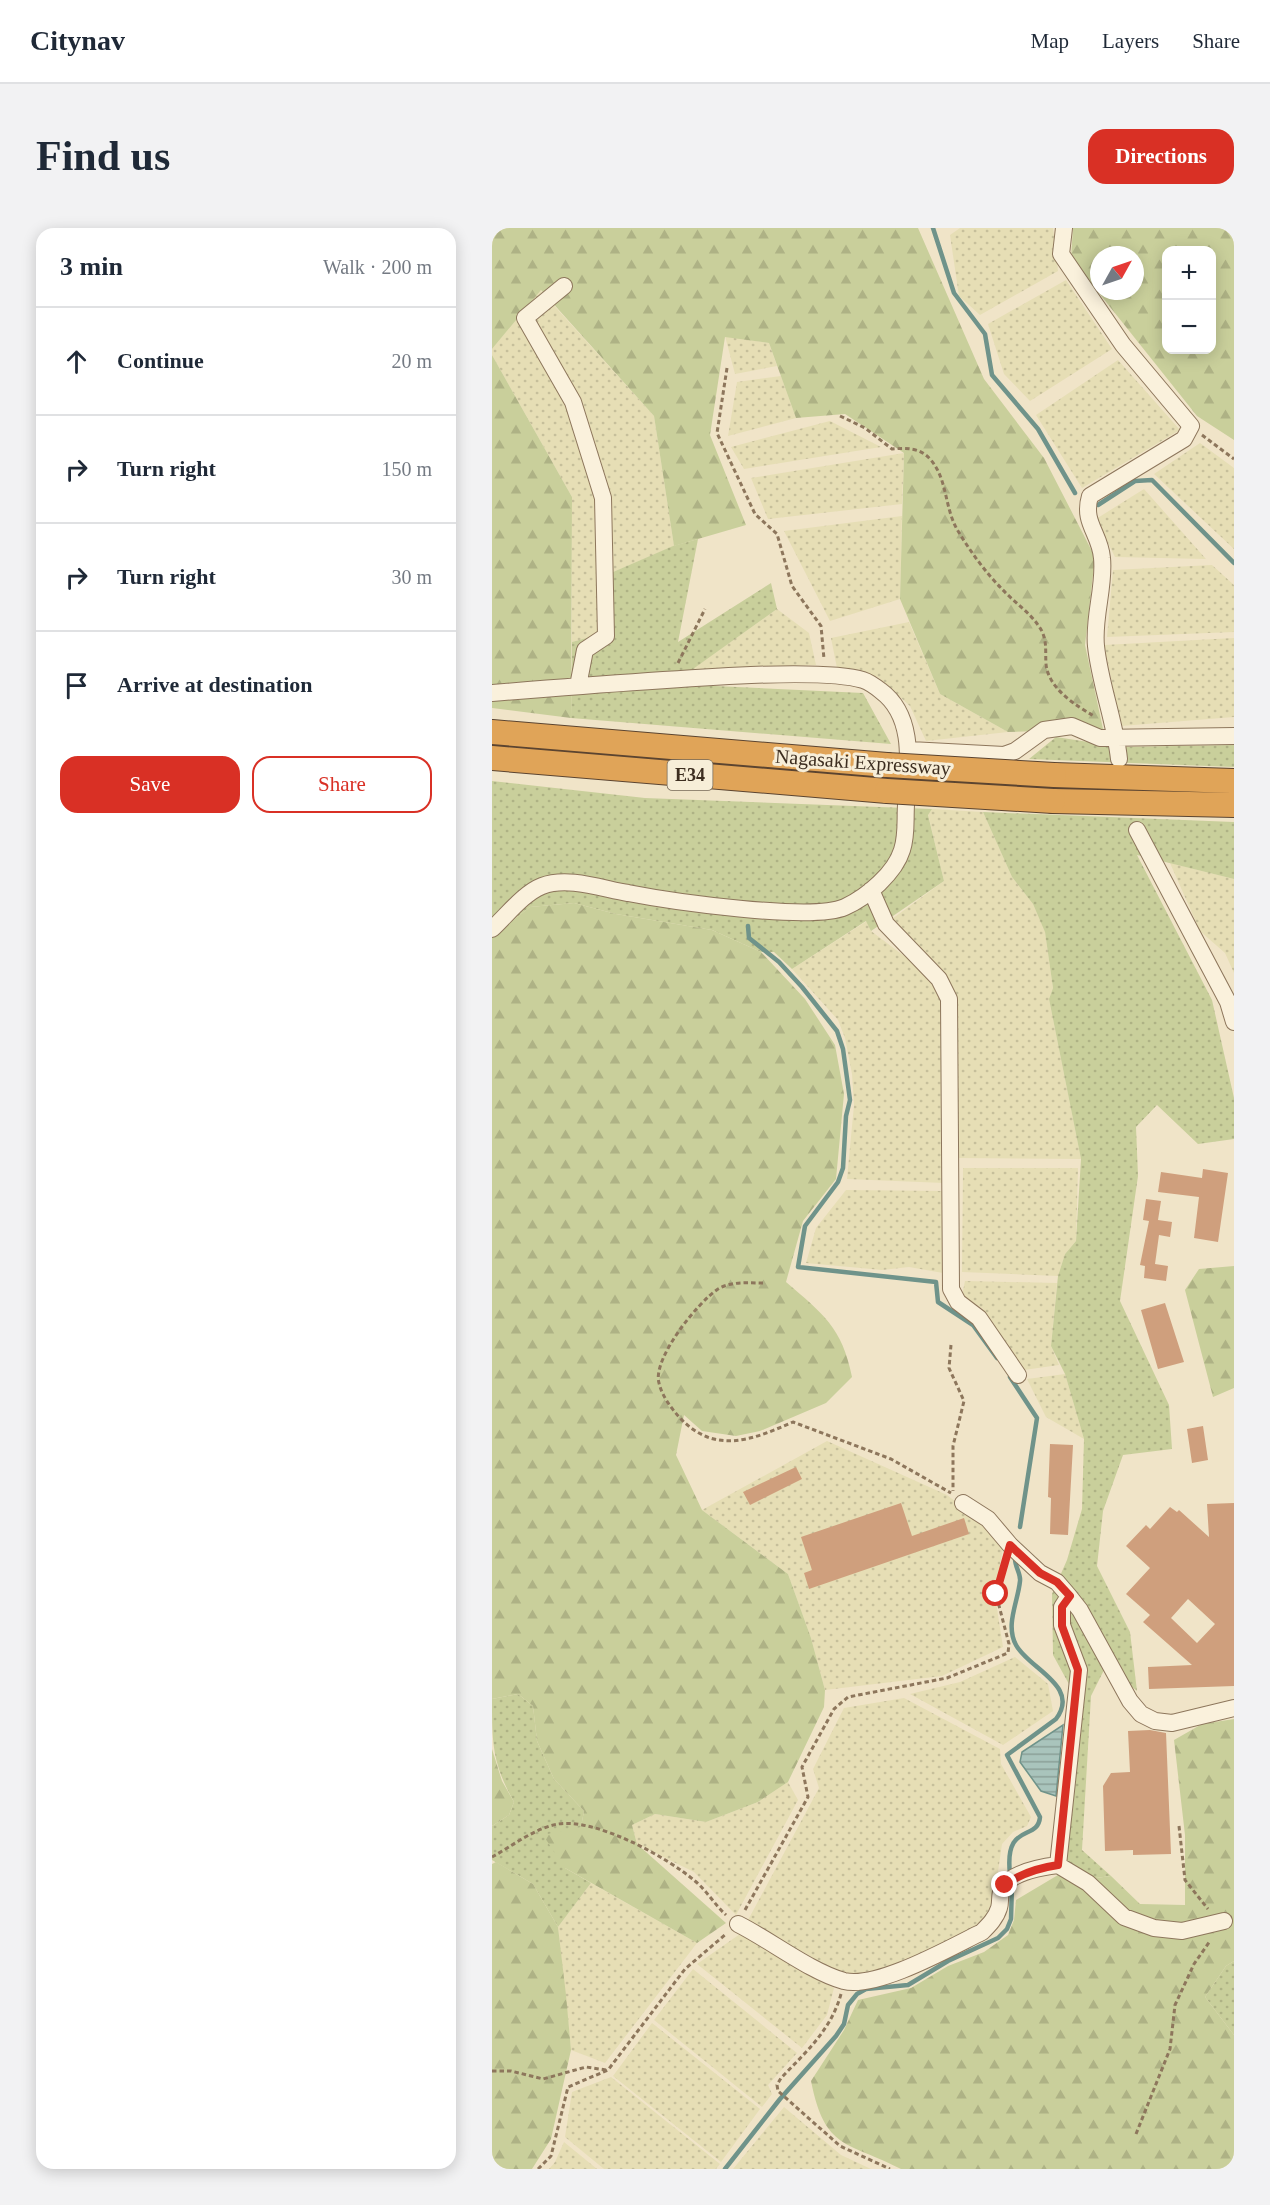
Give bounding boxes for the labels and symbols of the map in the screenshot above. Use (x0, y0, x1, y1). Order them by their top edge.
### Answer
north arrow (1090, 246, 1144, 300)
street label: Nagasaki Expressway (774, 745, 952, 780)
road number: E34 (668, 760, 712, 790)
route start (982, 1580, 1008, 1606)
route end (991, 1871, 1017, 1897)

